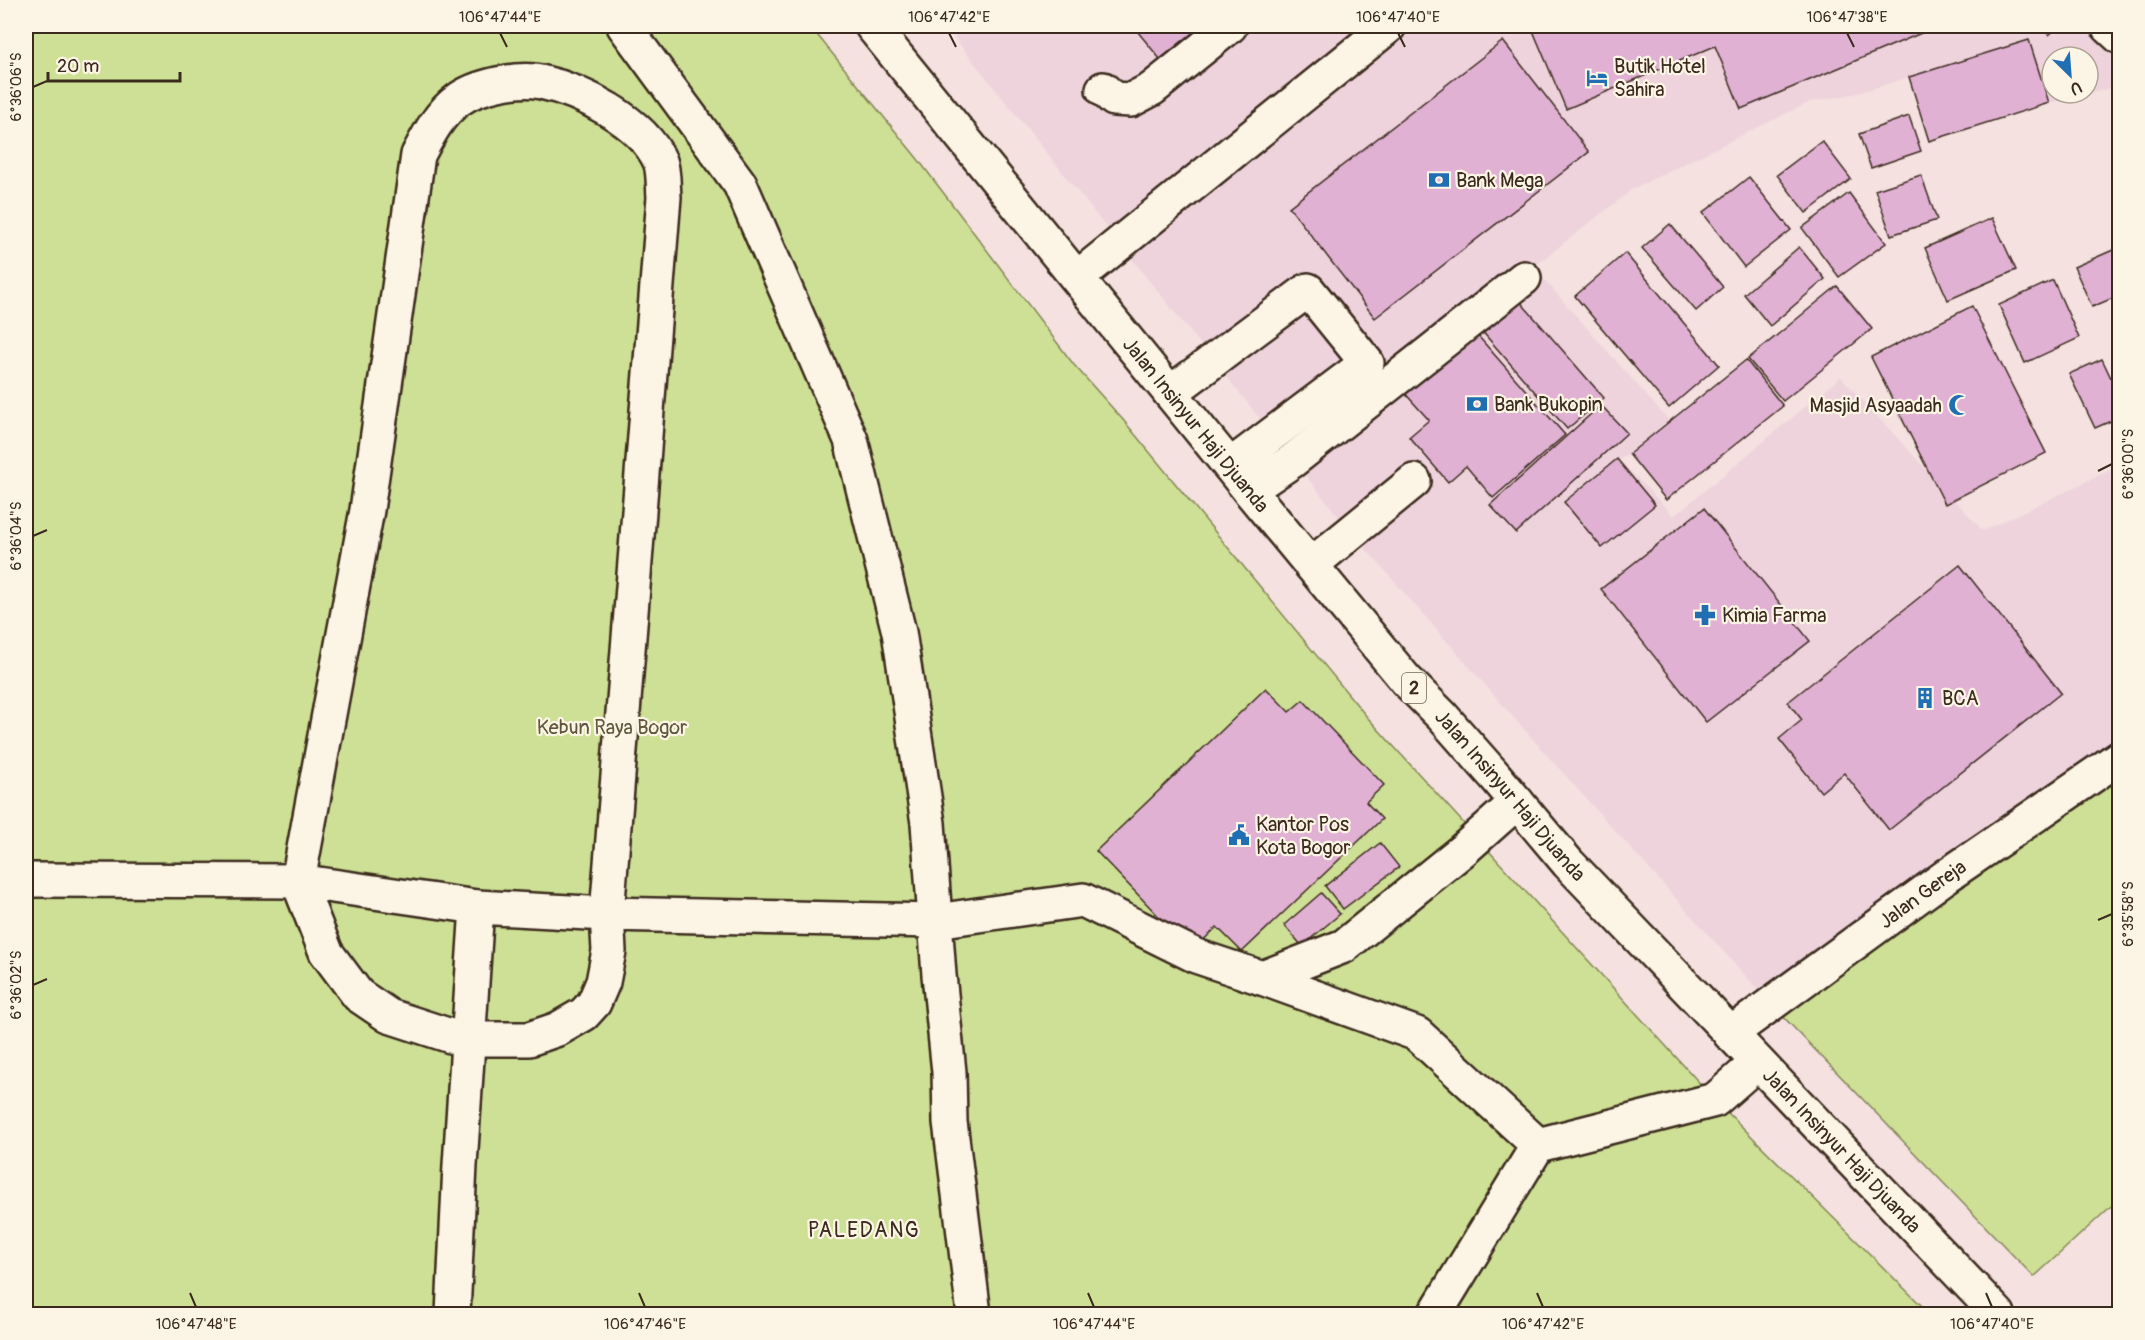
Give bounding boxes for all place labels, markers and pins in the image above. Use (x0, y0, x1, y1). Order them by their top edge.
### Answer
place label: Butik Hotel Sahira (1614, 54, 1706, 102)
hotel icon: Butik Hotel Sahira (1585, 66, 1609, 90)
bank icon: Bank Mega (1427, 168, 1451, 192)
place label: Bank Mega (1456, 168, 1544, 193)
bank icon: Bank Bukopin (1465, 392, 1489, 416)
place label: Bank Bukopin (1494, 392, 1603, 417)
place label: Masjid Asyaadah (1810, 393, 1942, 418)
mosque icon: Masjid Asyaadah (1947, 393, 1971, 417)
pharmacy icon: Kimia Farma (1693, 603, 1717, 627)
place label: Kimia Farma (1722, 603, 1826, 628)
building icon: BCA (1913, 686, 1937, 710)
place label: BCA (1942, 686, 1979, 711)
place label: Kantor Pos Kota Bogor (1256, 812, 1351, 860)
public building icon: Kantor Pos Kota Bogor (1227, 823, 1251, 847)

